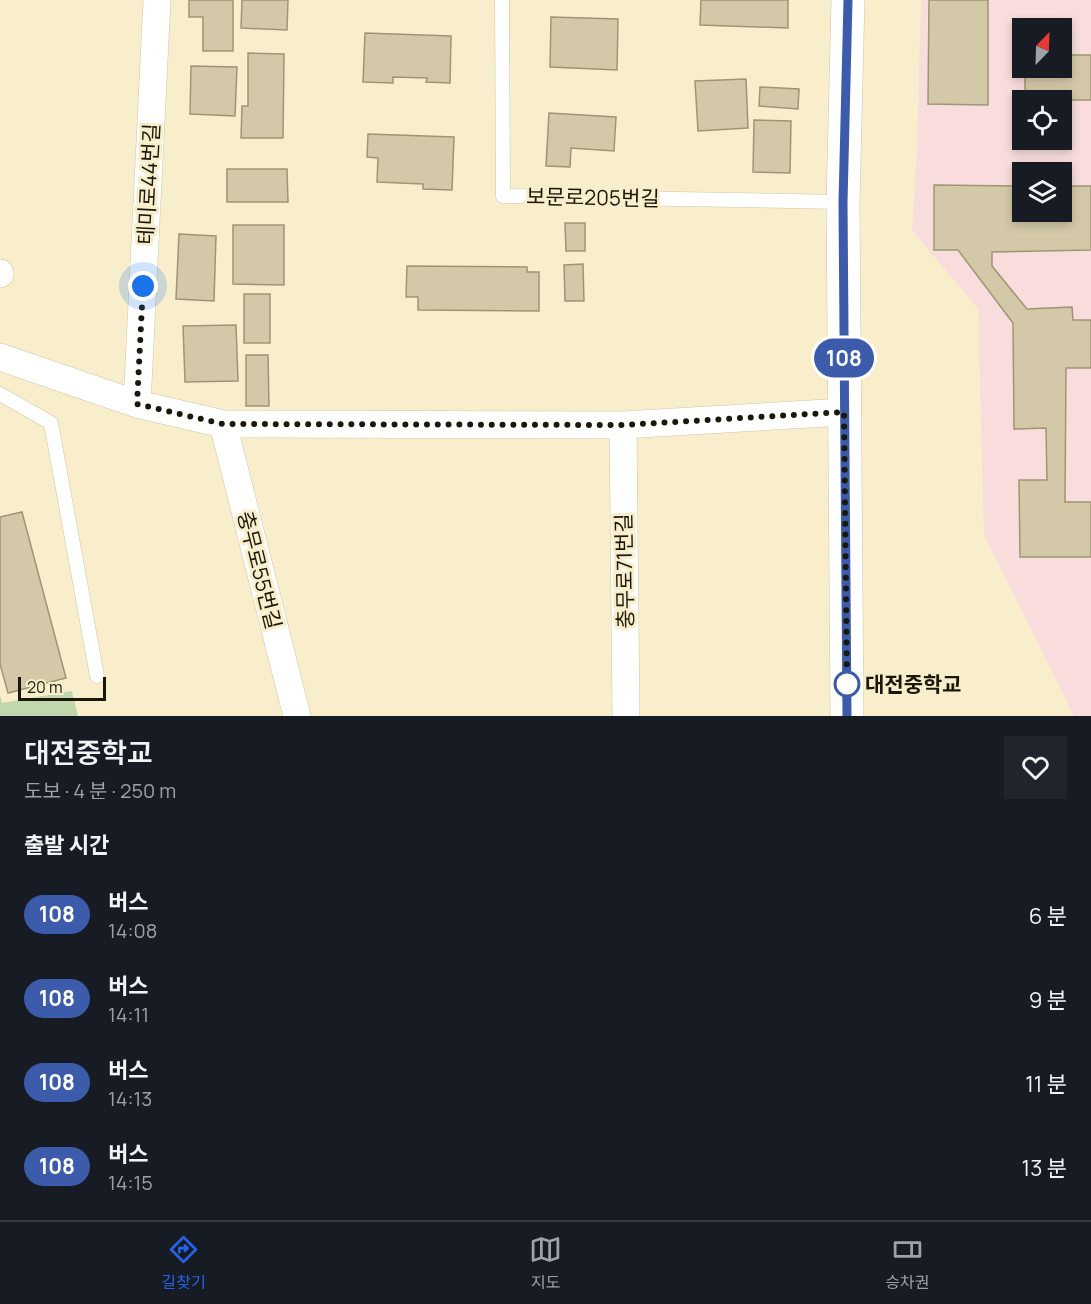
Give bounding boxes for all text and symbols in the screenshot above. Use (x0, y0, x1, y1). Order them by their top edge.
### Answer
north arrow (1012, 18, 1072, 78)
map controls (1012, 18, 1072, 222)
button: locate (1012, 90, 1072, 150)
street label: 테미로44번길 (131, 123, 165, 245)
button: layers (1012, 162, 1072, 222)
street label: 보문로205번길 (526, 182, 660, 212)
your location (128, 271, 158, 301)
line badge: 108 (810, 338, 878, 378)
text: 108 (826, 344, 862, 372)
street label: 충무로55번길 (232, 508, 288, 632)
street label: 충무로71번길 (609, 513, 639, 629)
place label: 대전중학교 (865, 670, 962, 698)
marker: 대전중학교 (834, 671, 860, 697)
scale bar (18, 674, 106, 702)
text: 20 m (27, 676, 63, 698)
text: 대전중학교 (24, 733, 153, 771)
button: heart (1004, 736, 1067, 799)
text: 도보 · 4 분 · 250 m (24, 777, 176, 804)
text: 출발 시간 (24, 830, 109, 860)
text: 버스 (108, 887, 148, 917)
text: 108 (39, 900, 75, 928)
text: 6 분 (1029, 901, 1067, 931)
text: 14:08 (108, 917, 157, 944)
text: 버스 (108, 971, 148, 1001)
text: 108 (39, 984, 75, 1012)
text: 9 분 (1029, 985, 1067, 1015)
text: 14:11 (108, 1001, 149, 1028)
text: 버스 (108, 1055, 148, 1085)
text: 108 (39, 1068, 75, 1096)
text: 11 분 (1025, 1069, 1067, 1099)
text: 14:13 (108, 1085, 152, 1112)
text: 버스 (108, 1139, 148, 1169)
text: 108 (39, 1152, 75, 1180)
text: 13 분 (1022, 1153, 1067, 1183)
text: 14:15 (108, 1169, 153, 1196)
tab: 길찾기 (162, 1233, 206, 1293)
tab: 지도 (529, 1233, 562, 1293)
tab: 승차권 (885, 1233, 929, 1293)

